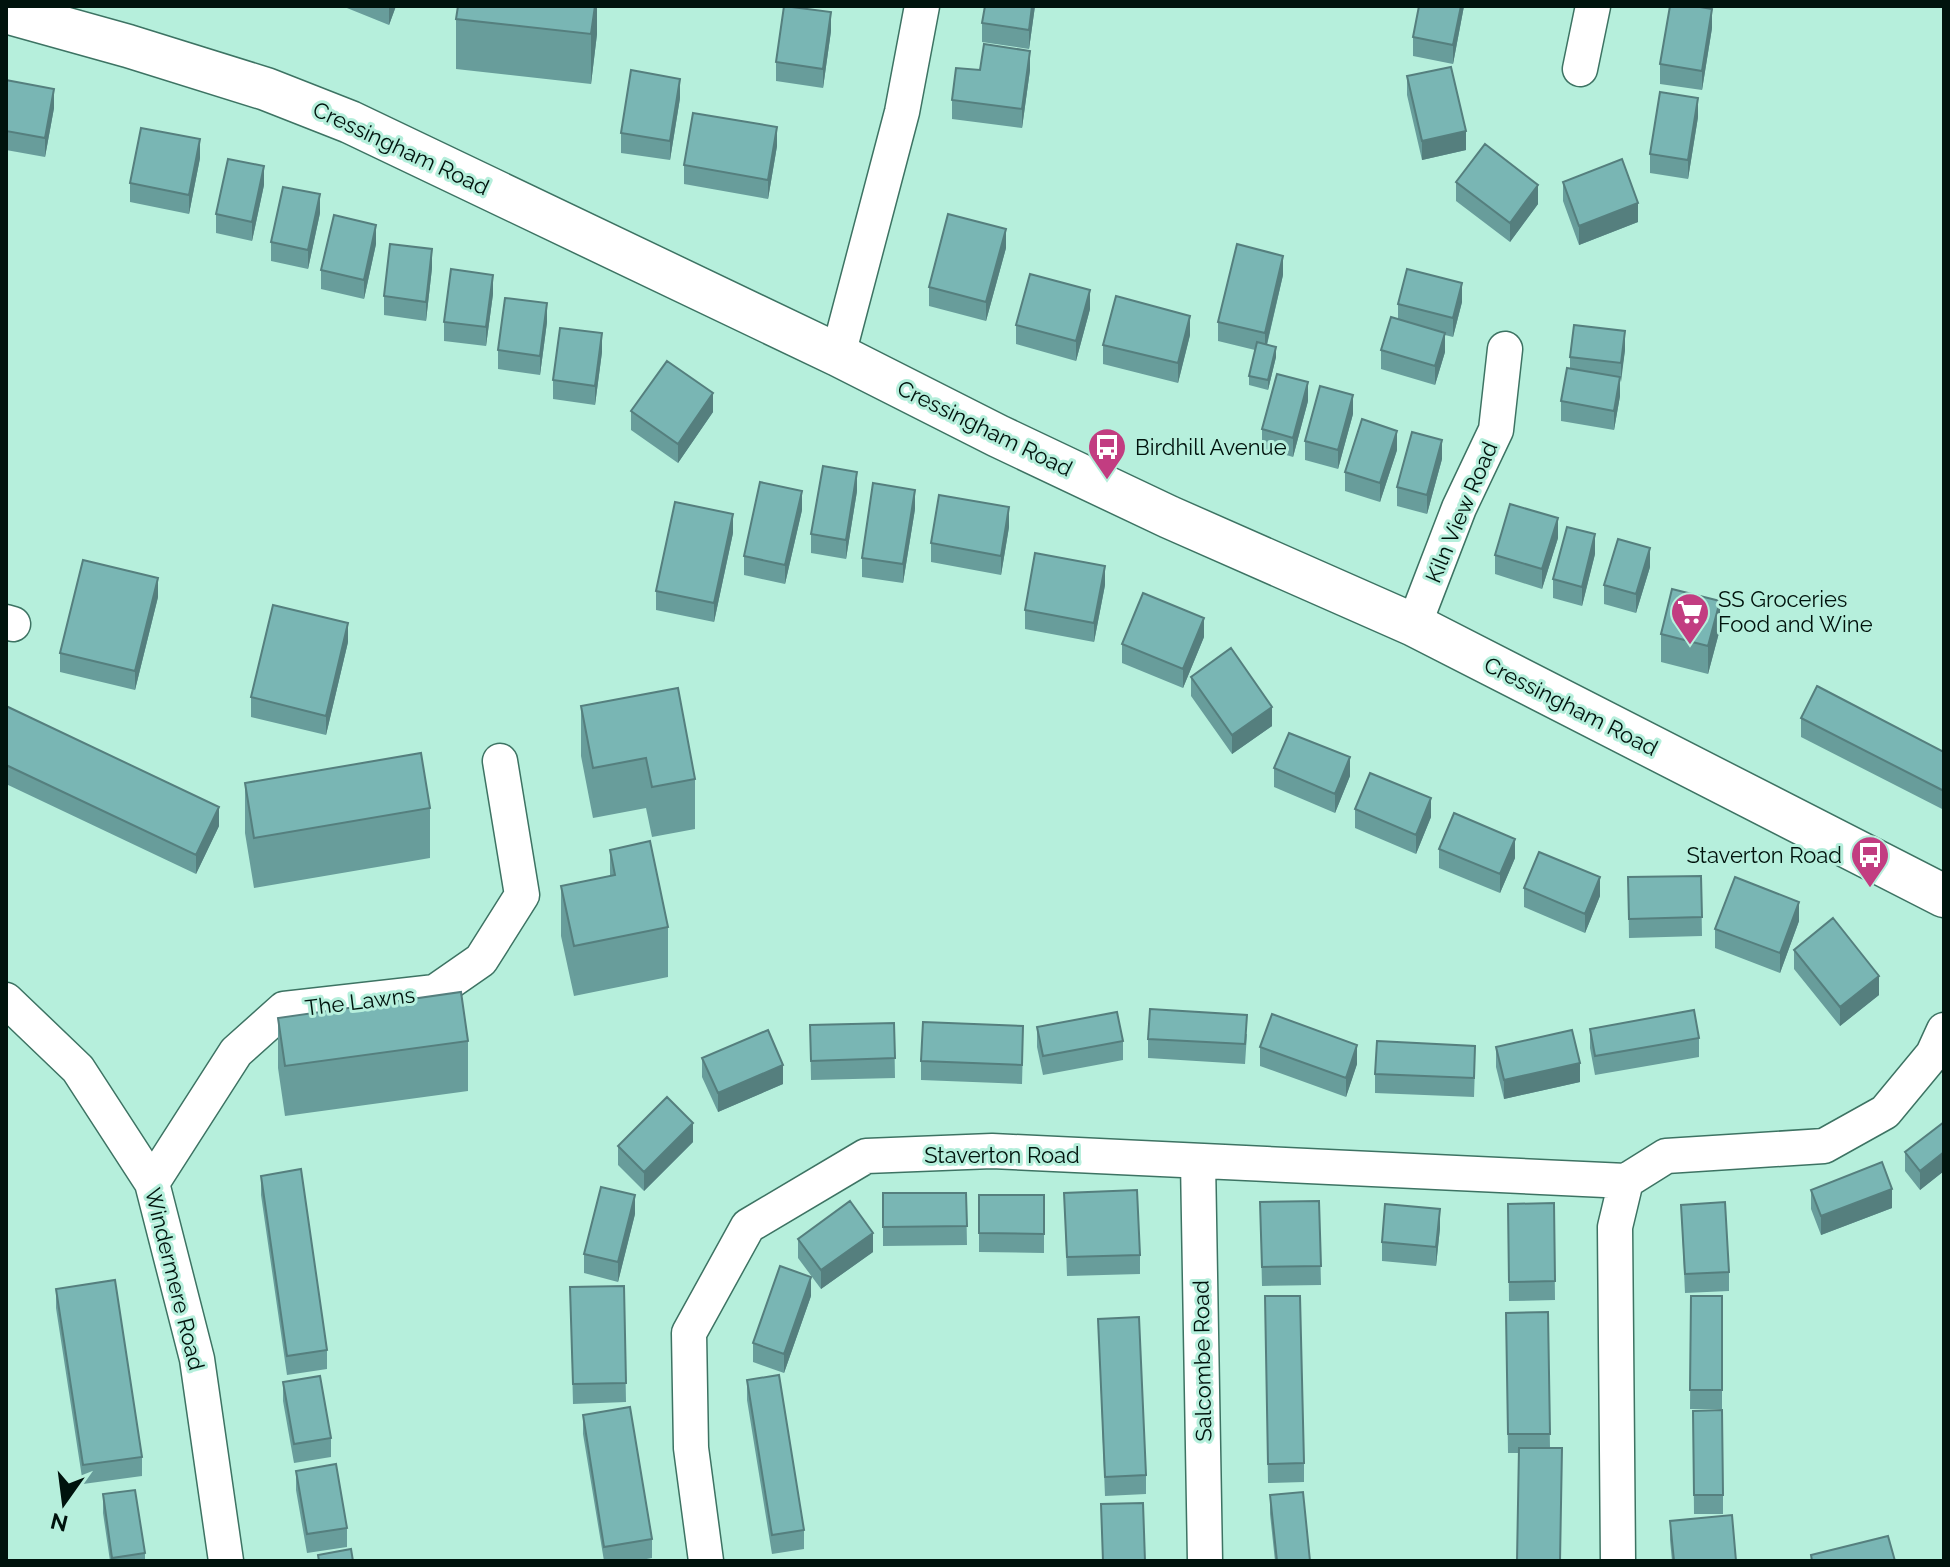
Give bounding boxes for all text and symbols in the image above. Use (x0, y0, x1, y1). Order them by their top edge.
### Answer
street label: Cressingham Road (309, 96, 493, 200)
street label: Cressingham Road (893, 374, 1077, 482)
bus stop icon: Birdhill Avenue (1086, 426, 1128, 481)
place label: Birdhill Avenue (1135, 434, 1287, 460)
street label: Kiln View Road (1420, 438, 1502, 586)
place label: SS Groceries Food and Wine (1718, 586, 1873, 637)
supermarket icon: SS Groceries Food and Wine (1669, 591, 1711, 646)
street label: Cressingham Road (1480, 651, 1662, 761)
bus stop icon: Staverton Road (1849, 834, 1891, 889)
place label: Staverton Road (1686, 842, 1842, 868)
street label: The Lawns (304, 981, 416, 1021)
street label: Staverton Road (924, 1142, 1080, 1168)
street label: Windermere Road (140, 1185, 210, 1373)
street label: Salcombe Road (1188, 1280, 1216, 1442)
north arrow (24, 1463, 104, 1543)
text: N (48, 1508, 70, 1537)

